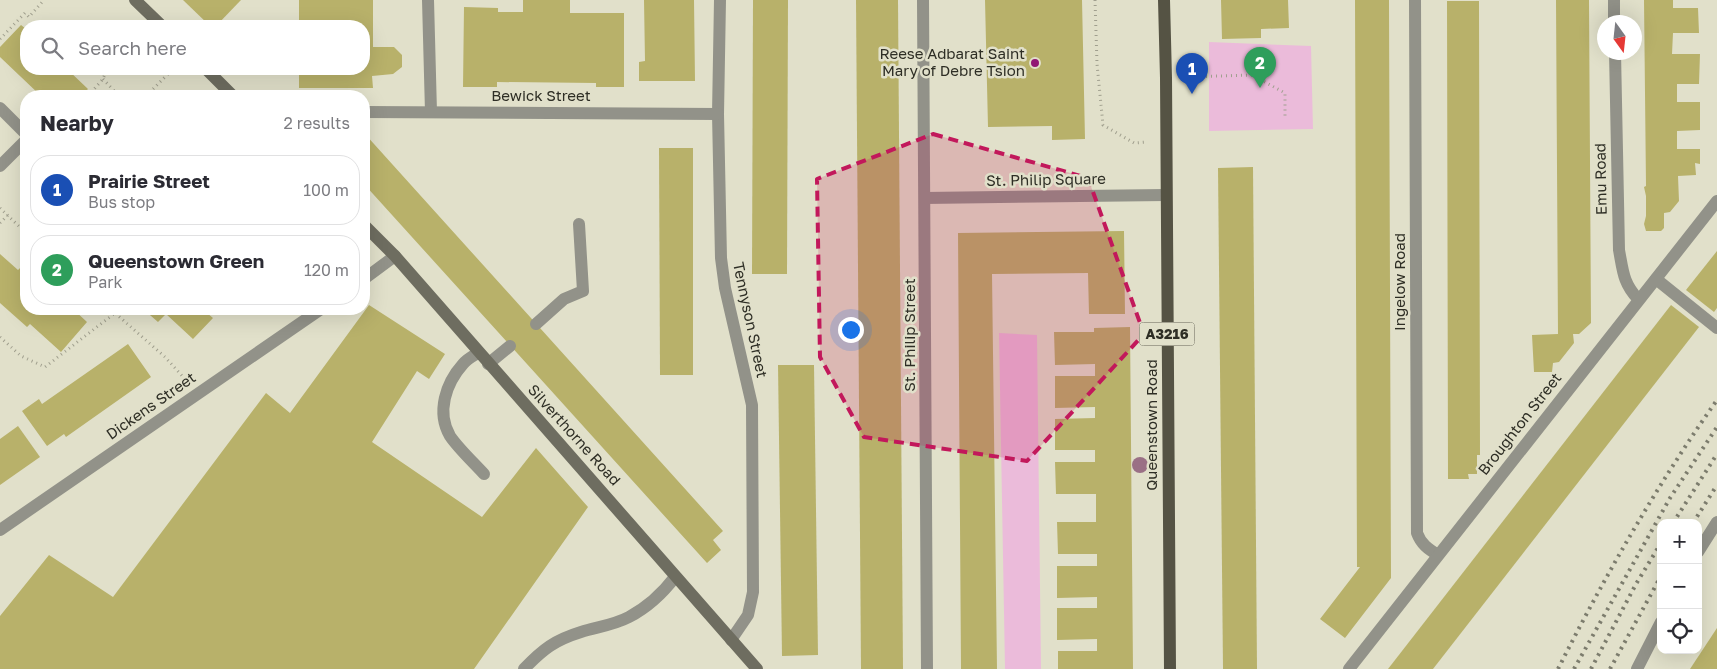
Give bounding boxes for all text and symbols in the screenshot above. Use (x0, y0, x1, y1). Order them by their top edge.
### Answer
north arrow (1597, 15, 1642, 60)
search box (20, 20, 370, 75)
icon: search (38, 34, 66, 62)
text: Search here (78, 36, 187, 59)
place label: Reese Adbarat Saint Mary of Debre Tsion (879, 44, 1025, 79)
pin: 2 (1244, 47, 1276, 88)
pin: 1 (1176, 53, 1208, 94)
marker: Reese Adbarat Saint Mary of Debre Tsion (1029, 57, 1041, 69)
street label: Bewick Street (491, 86, 591, 104)
text: Nearby (40, 110, 114, 136)
text: 2 results (284, 113, 350, 133)
street label: Emu Road (1590, 143, 1610, 215)
text: Prairie Street (88, 169, 210, 192)
street label: St. Philip Square (986, 169, 1106, 189)
text: 1 (53, 180, 61, 200)
text: 100 m (303, 180, 349, 200)
text: Bus stop (88, 192, 155, 212)
street label: Ingelow Road (1390, 233, 1408, 331)
text: Queenstown Green (88, 249, 264, 272)
text: 2 (52, 260, 62, 280)
text: 120 m (304, 260, 349, 280)
street label: Tennyson Street (730, 260, 772, 379)
text: Park (88, 272, 123, 292)
street label: St. Philip Street (900, 278, 918, 392)
your location (838, 317, 864, 343)
road number: A3216 (1140, 322, 1194, 346)
street label: Queenstown Road (1142, 359, 1160, 491)
street label: Dickens Street (102, 368, 199, 443)
street label: Broughton Street (1474, 369, 1565, 478)
street label: Silverthorne Road (525, 380, 625, 489)
map controls (1657, 519, 1702, 654)
button: + (1657, 519, 1702, 564)
button: − (1657, 564, 1702, 609)
button: locate (1657, 609, 1702, 654)

